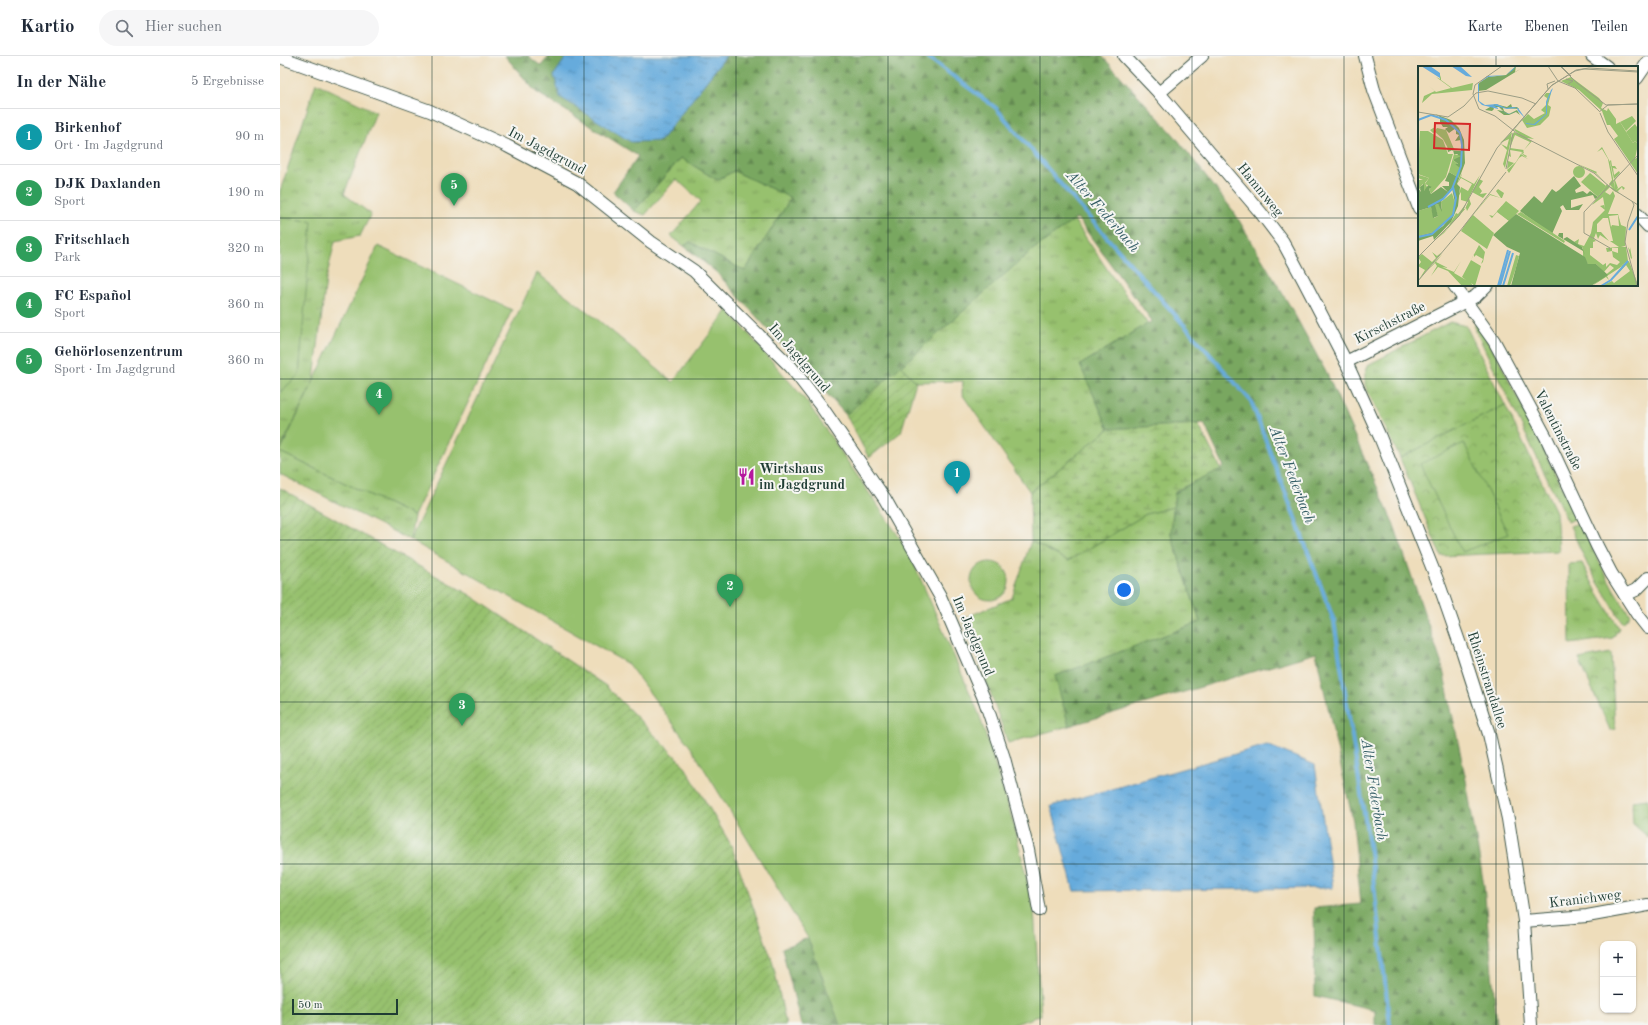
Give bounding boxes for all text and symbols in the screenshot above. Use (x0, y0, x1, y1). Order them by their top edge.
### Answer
search box (99, 10, 379, 46)
icon: search (113, 17, 135, 39)
text: Kartio (20, 18, 75, 37)
text: Hier suchen (145, 20, 222, 35)
text: Karte (1468, 20, 1502, 34)
text: Ebenen (1524, 20, 1569, 34)
text: Teilen (1591, 20, 1628, 34)
inset map (1418, 66, 1638, 286)
text: In der Nähe (16, 74, 106, 91)
text: 5 Ergebnisse (191, 75, 264, 88)
text: Birkenhof (54, 121, 121, 136)
street label: Im Jagdgrund (506, 125, 588, 177)
text: 1 (25, 130, 33, 143)
text: 90 m (235, 130, 264, 143)
text: Ort · Im Jagdgrund (54, 139, 163, 152)
street label: Hammweg (1234, 161, 1286, 220)
water label: Alter Federbach (1062, 167, 1142, 256)
pin: 5 (441, 173, 467, 206)
text: DJK Daxlanden (54, 177, 161, 192)
text: 2 (25, 186, 33, 199)
text: 190 m (227, 186, 264, 199)
text: Sport (54, 195, 85, 208)
text: Fritschlach (54, 233, 130, 248)
text: 3 (25, 242, 33, 255)
text: 320 m (227, 242, 264, 255)
text: Park (54, 251, 81, 264)
text: FC Español (54, 289, 131, 304)
text: 4 (25, 298, 33, 311)
text: 360 m (227, 298, 264, 311)
street label: Kirschstraße (1352, 299, 1428, 347)
text: Sport (54, 307, 85, 320)
street label: Im Jagdgrund (766, 321, 832, 395)
text: Gehörlosenzentrum (54, 345, 183, 360)
text: 5 (25, 354, 33, 367)
text: 360 m (227, 354, 264, 367)
text: Sport · Im Jagdgrund (54, 363, 175, 376)
pin: 4 (366, 382, 392, 415)
street label: Valentinstraße (1532, 388, 1584, 472)
water label: Alter Federbach (1265, 423, 1317, 526)
pin: 1 (944, 461, 970, 494)
place label: Wirtshaus im Jagdgrund (759, 462, 846, 492)
restaurant icon: Wirtshaus im Jagdgrund (736, 467, 756, 487)
pin: 2 (717, 574, 743, 607)
your location (1114, 580, 1134, 600)
street label: Im Jagdgrund (950, 594, 996, 678)
street label: Rheinstrandallee (1465, 630, 1509, 730)
pin: 3 (449, 693, 475, 726)
water label: Alter Federbach (1357, 737, 1389, 842)
street label: Kranichweg (1548, 888, 1622, 910)
map controls (1600, 941, 1636, 1013)
button: + (1600, 941, 1636, 977)
button: − (1600, 977, 1636, 1013)
scale bar (292, 997, 398, 1016)
text: 50 m (298, 1000, 323, 1011)

